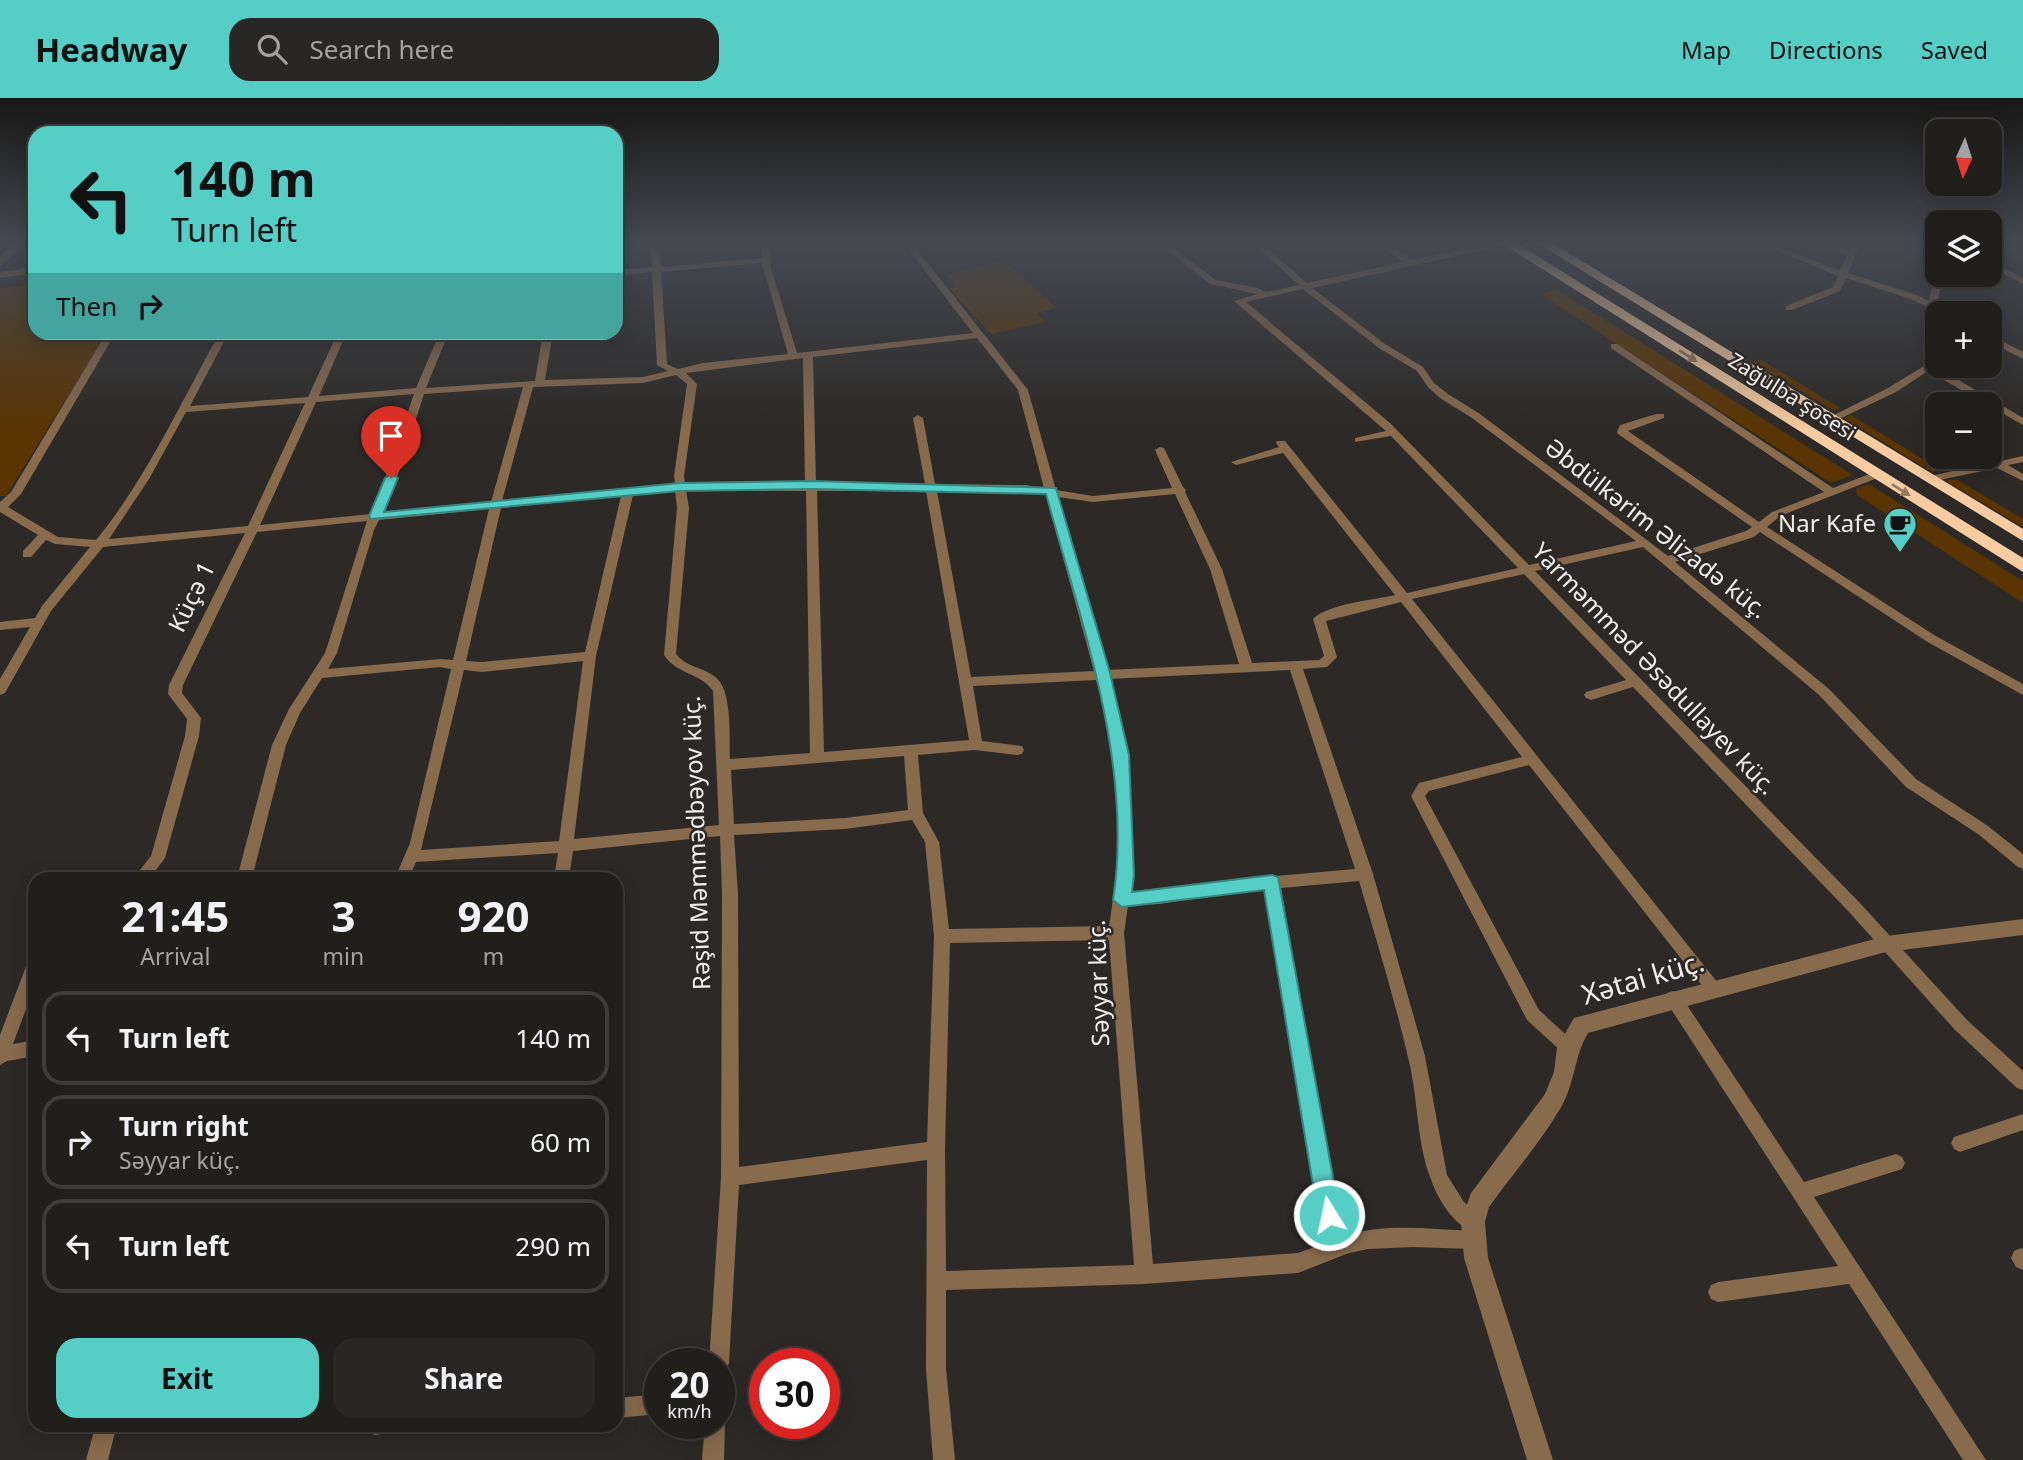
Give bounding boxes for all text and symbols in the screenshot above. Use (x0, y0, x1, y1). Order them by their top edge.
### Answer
search box (229, 18, 719, 81)
text: Headway (35, 27, 187, 72)
icon: search (253, 30, 291, 68)
text: Search here (309, 31, 454, 67)
text: Map (1681, 33, 1731, 66)
text: Directions (1769, 33, 1883, 66)
text: Saved (1921, 33, 1988, 66)
north arrow (1925, 119, 2002, 196)
map controls (1925, 119, 2002, 469)
text: 140 m (171, 145, 316, 211)
icon: left (56, 154, 147, 245)
text: Turn left (171, 208, 297, 251)
button: layers (1925, 210, 2002, 287)
icon: right (131, 287, 169, 325)
text: Then (56, 288, 117, 324)
button: + (1925, 301, 2002, 378)
street label: Zağulba şosesi (1723, 346, 1862, 447)
one-way arrow (1678, 350, 1698, 363)
button: − (1925, 392, 2002, 469)
pin (361, 406, 421, 478)
icon: arrive (372, 417, 410, 455)
street label: Əbdülkərim Əlizadə küç. (1539, 430, 1775, 625)
one-way arrow (1892, 484, 1911, 497)
cafe icon: Nar Kafe (1881, 505, 1919, 554)
place label: Nar Kafe (1778, 506, 1876, 539)
street label: Yarməmməd Əsədullayev küç. (1526, 535, 1785, 801)
street label: Küçə 1 (159, 556, 222, 637)
street label: Rəşid Məmmədbəyov küç. (674, 695, 717, 991)
text: 21:45 (121, 887, 229, 944)
text: 3 (331, 887, 355, 944)
text: 920 (458, 887, 530, 944)
street label: Səyyar küç. (1079, 919, 1116, 1047)
text: Arrival (140, 940, 210, 972)
text: min (323, 940, 364, 972)
text: m (483, 940, 504, 972)
street label: Xətai küç. (1577, 941, 1708, 1013)
icon: left (60, 1019, 98, 1057)
text: Turn left (119, 1020, 230, 1056)
text: 140 m (515, 1020, 591, 1056)
text: Turn right (119, 1108, 249, 1144)
icon: right (60, 1123, 98, 1161)
text: 60 m (530, 1124, 591, 1160)
text: Səyyar küç. (119, 1144, 240, 1176)
position arrow (1292, 1178, 1366, 1252)
icon: left (60, 1227, 98, 1265)
text: Turn left (119, 1228, 230, 1264)
text: 290 m (515, 1228, 591, 1264)
button: Exit (56, 1338, 319, 1418)
button: Share (333, 1338, 595, 1418)
speed limit sign: 30 (749, 1348, 840, 1439)
text: 20 (669, 1361, 710, 1408)
text: km/h (667, 1399, 712, 1423)

